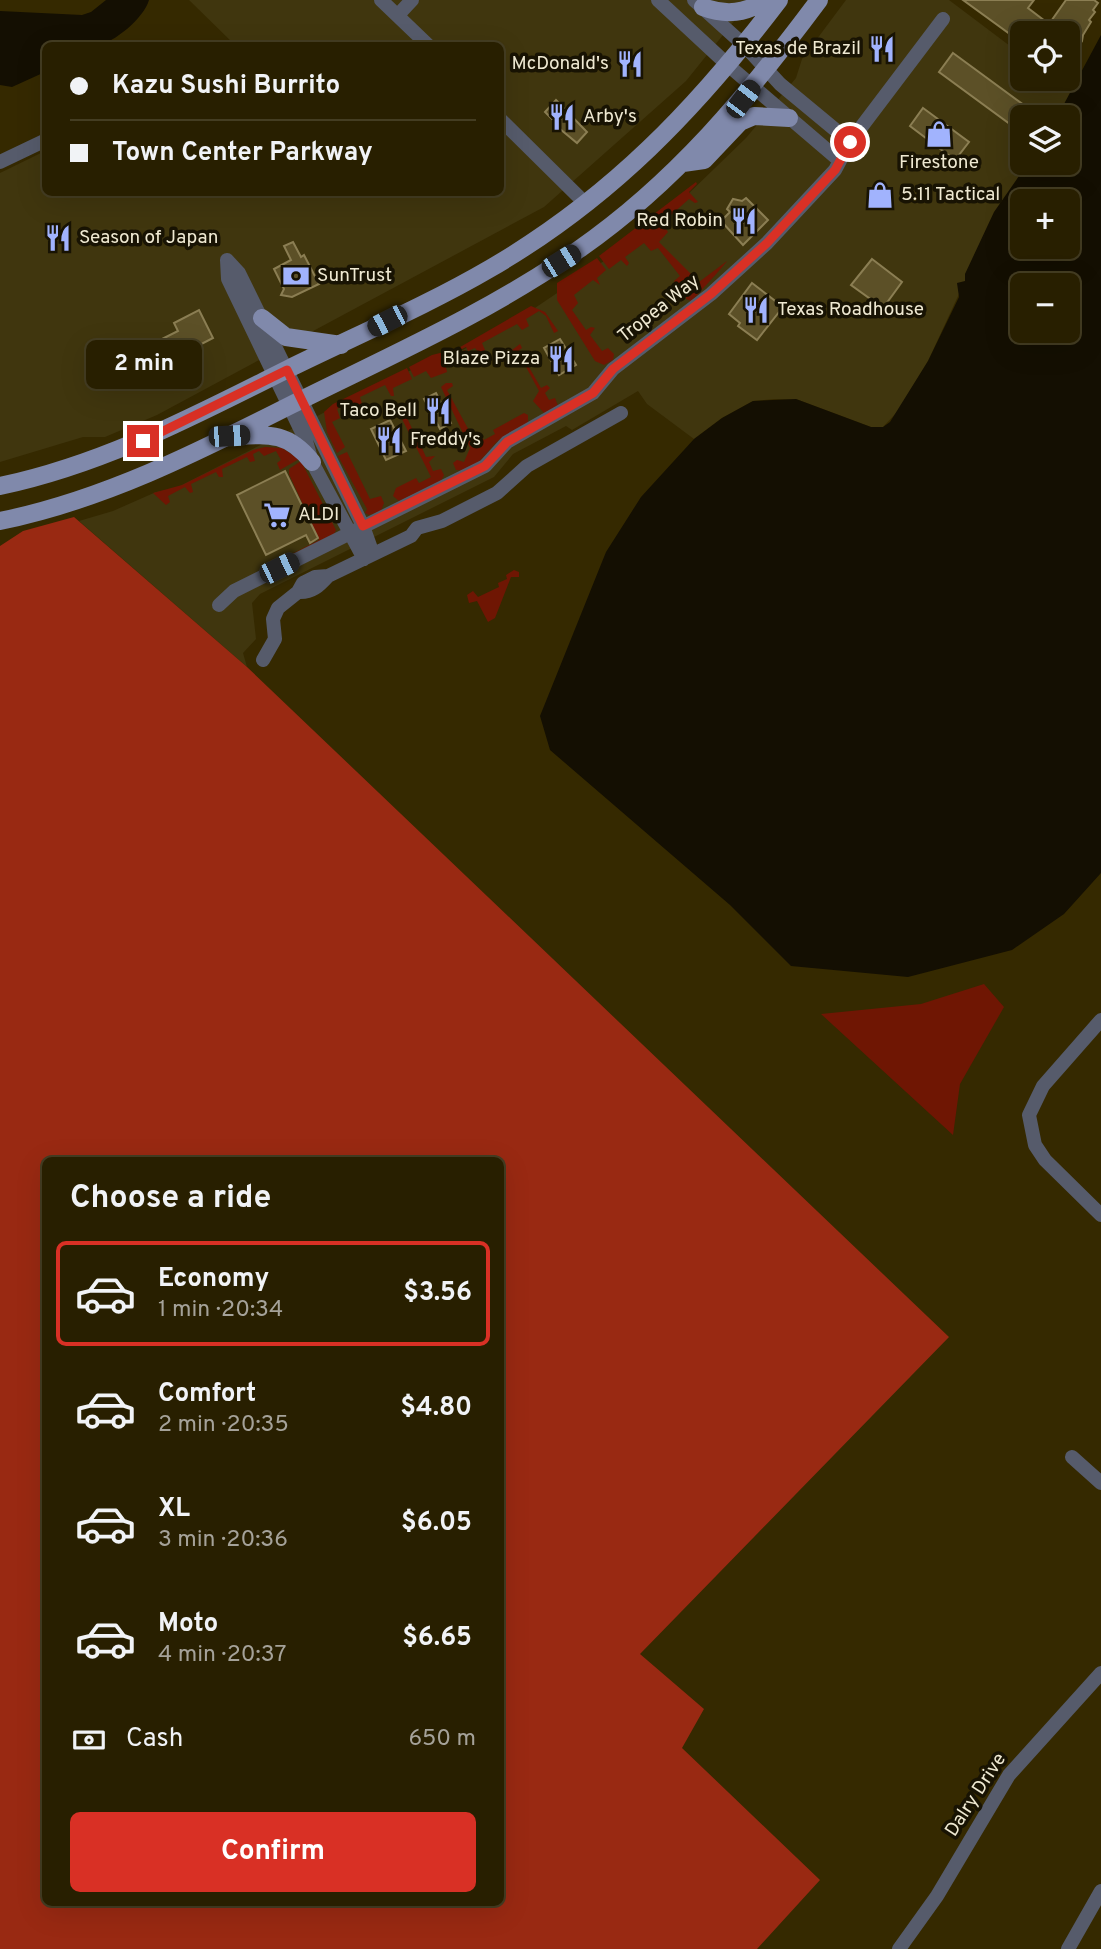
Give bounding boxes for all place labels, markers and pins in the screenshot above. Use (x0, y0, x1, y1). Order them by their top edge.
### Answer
restaurant icon: Texas de Brazil (867, 34, 897, 64)
place label: Texas de Brazil (735, 37, 861, 61)
restaurant icon: McDonald's (615, 49, 645, 79)
place label: McDonald's (511, 52, 609, 76)
restaurant icon: Arby's (547, 102, 577, 132)
place label: Arby's (583, 105, 637, 129)
shop icon: Firestone (924, 119, 954, 149)
place label: Firestone (899, 151, 979, 175)
shop icon: 5.11 Tactical (865, 180, 895, 210)
place label: 5.11 Tactical (901, 183, 1000, 207)
restaurant icon: Red Robin (729, 206, 759, 236)
place label: Red Robin (636, 209, 723, 233)
restaurant icon: Season of Japan (43, 223, 73, 253)
place label: Season of Japan (79, 226, 218, 250)
bank icon: SunTrust (281, 261, 311, 291)
place label: SunTrust (317, 264, 392, 288)
restaurant icon: Texas Roadhouse (741, 295, 771, 325)
place label: Texas Roadhouse (777, 298, 924, 322)
restaurant icon: Blaze Pizza (546, 344, 576, 374)
place label: Blaze Pizza (442, 347, 540, 371)
restaurant icon: Taco Bell (423, 396, 453, 426)
place label: Taco Bell (339, 399, 417, 423)
restaurant icon: Freddy's (374, 425, 404, 455)
place label: Freddy's (410, 428, 481, 452)
supermarket icon: ALDI (262, 500, 292, 530)
place label: ALDI (298, 503, 339, 527)

